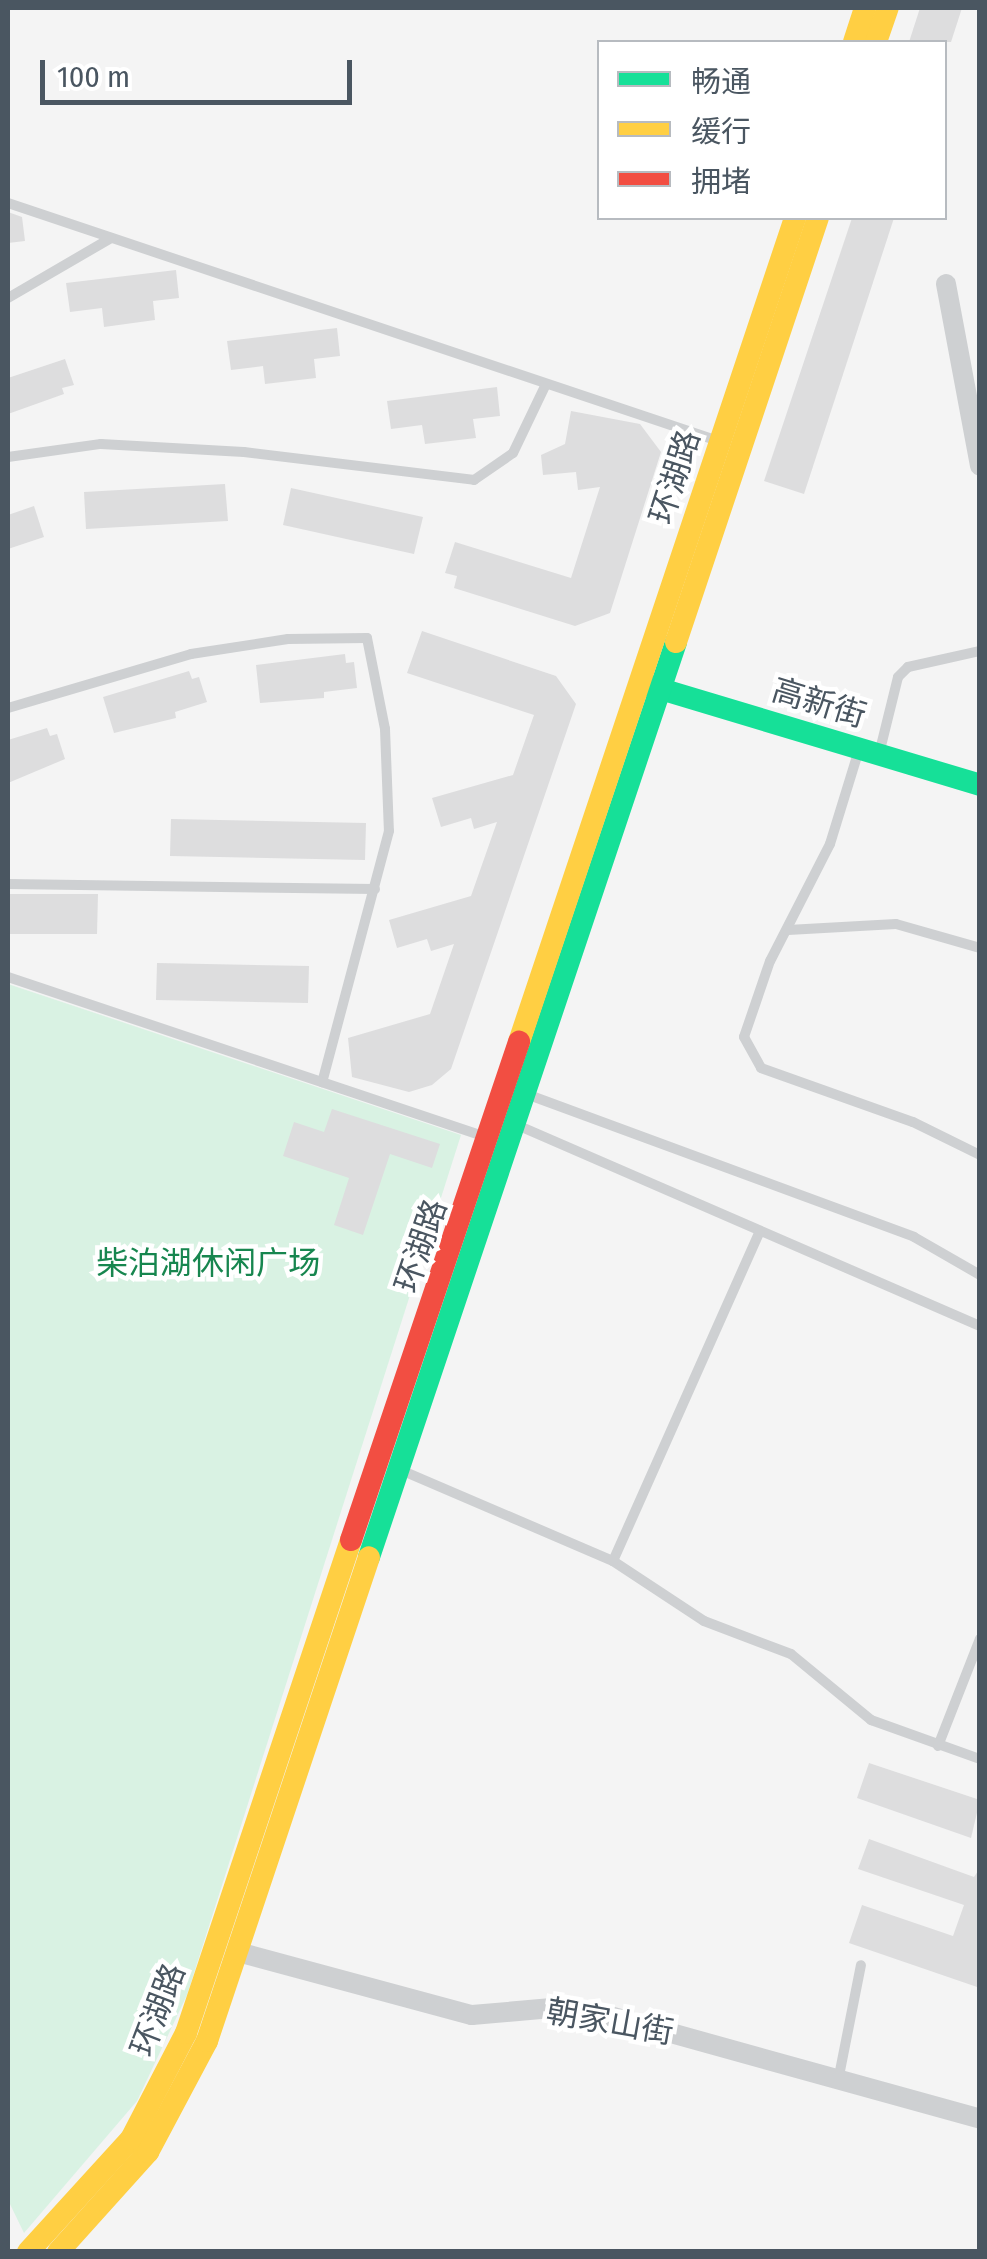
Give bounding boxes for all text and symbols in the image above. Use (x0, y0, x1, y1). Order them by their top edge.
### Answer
scale bar (45, 40, 358, 102)
legend (597, 40, 947, 220)
text: 100 m (57, 59, 130, 95)
text: 畅通 (691, 64, 751, 100)
text: 缓行 (691, 114, 751, 150)
text: 拥堵 (691, 164, 751, 200)
street label: 环湖路 (642, 425, 708, 529)
street label: 高新街 (767, 671, 871, 735)
street label: 环湖路 (387, 1194, 455, 1298)
park label: 柴泊湖休闲广场 (96, 1244, 320, 1282)
street label: 环湖路 (123, 1958, 193, 2062)
street label: 朝家山街 (544, 1992, 676, 2052)

